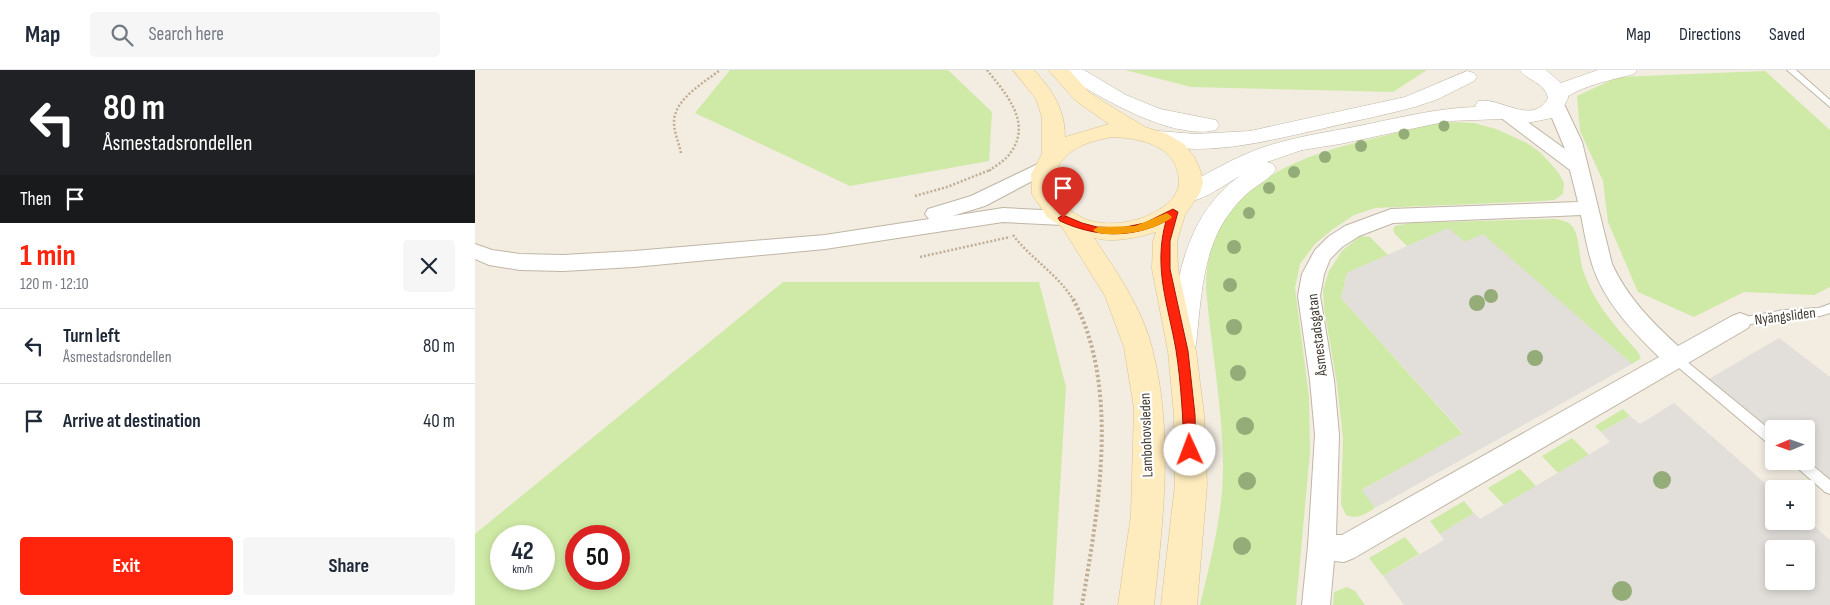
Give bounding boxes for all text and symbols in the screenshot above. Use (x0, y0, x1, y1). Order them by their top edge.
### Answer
search box (90, 12, 440, 57)
text: Map (25, 20, 60, 49)
icon: search (108, 21, 136, 49)
text: Search here (148, 23, 224, 46)
text: Map (1626, 24, 1651, 45)
text: Directions (1679, 24, 1741, 45)
text: Saved (1769, 24, 1805, 45)
text: 80 m (103, 87, 165, 130)
icon: left (20, 90, 85, 155)
text: Åsmestadsrondellen (103, 130, 252, 157)
pin (1042, 167, 1084, 218)
icon: arrive (1049, 174, 1077, 202)
icon: arrive (61, 185, 89, 213)
text: Then (20, 188, 51, 211)
text: 1 min (20, 238, 76, 274)
button: close (403, 240, 455, 292)
text: 120 m · 12:10 (20, 275, 89, 294)
street label: Åsmestadsgatan (1303, 293, 1332, 378)
street label: Nyängsliden (1753, 303, 1817, 330)
text: Turn left (63, 325, 120, 348)
icon: left (20, 332, 48, 360)
text: 80 m (423, 335, 455, 358)
text: Åsmestadsrondellen (63, 348, 172, 367)
street label: Lambohovsleden (1136, 392, 1157, 478)
icon: arrive (20, 407, 48, 435)
text: Arrive at destination (63, 410, 201, 433)
text: 40 m (423, 410, 455, 433)
north arrow (1765, 420, 1815, 470)
map controls (1765, 420, 1815, 590)
position arrow (1163, 423, 1215, 475)
button: + (1765, 480, 1815, 530)
speed limit sign: 50 (565, 525, 630, 590)
text: 42 (511, 536, 534, 567)
button: Exit (20, 537, 233, 595)
button: Share (243, 537, 455, 595)
button: − (1765, 540, 1815, 590)
text: km/h (512, 562, 533, 577)

